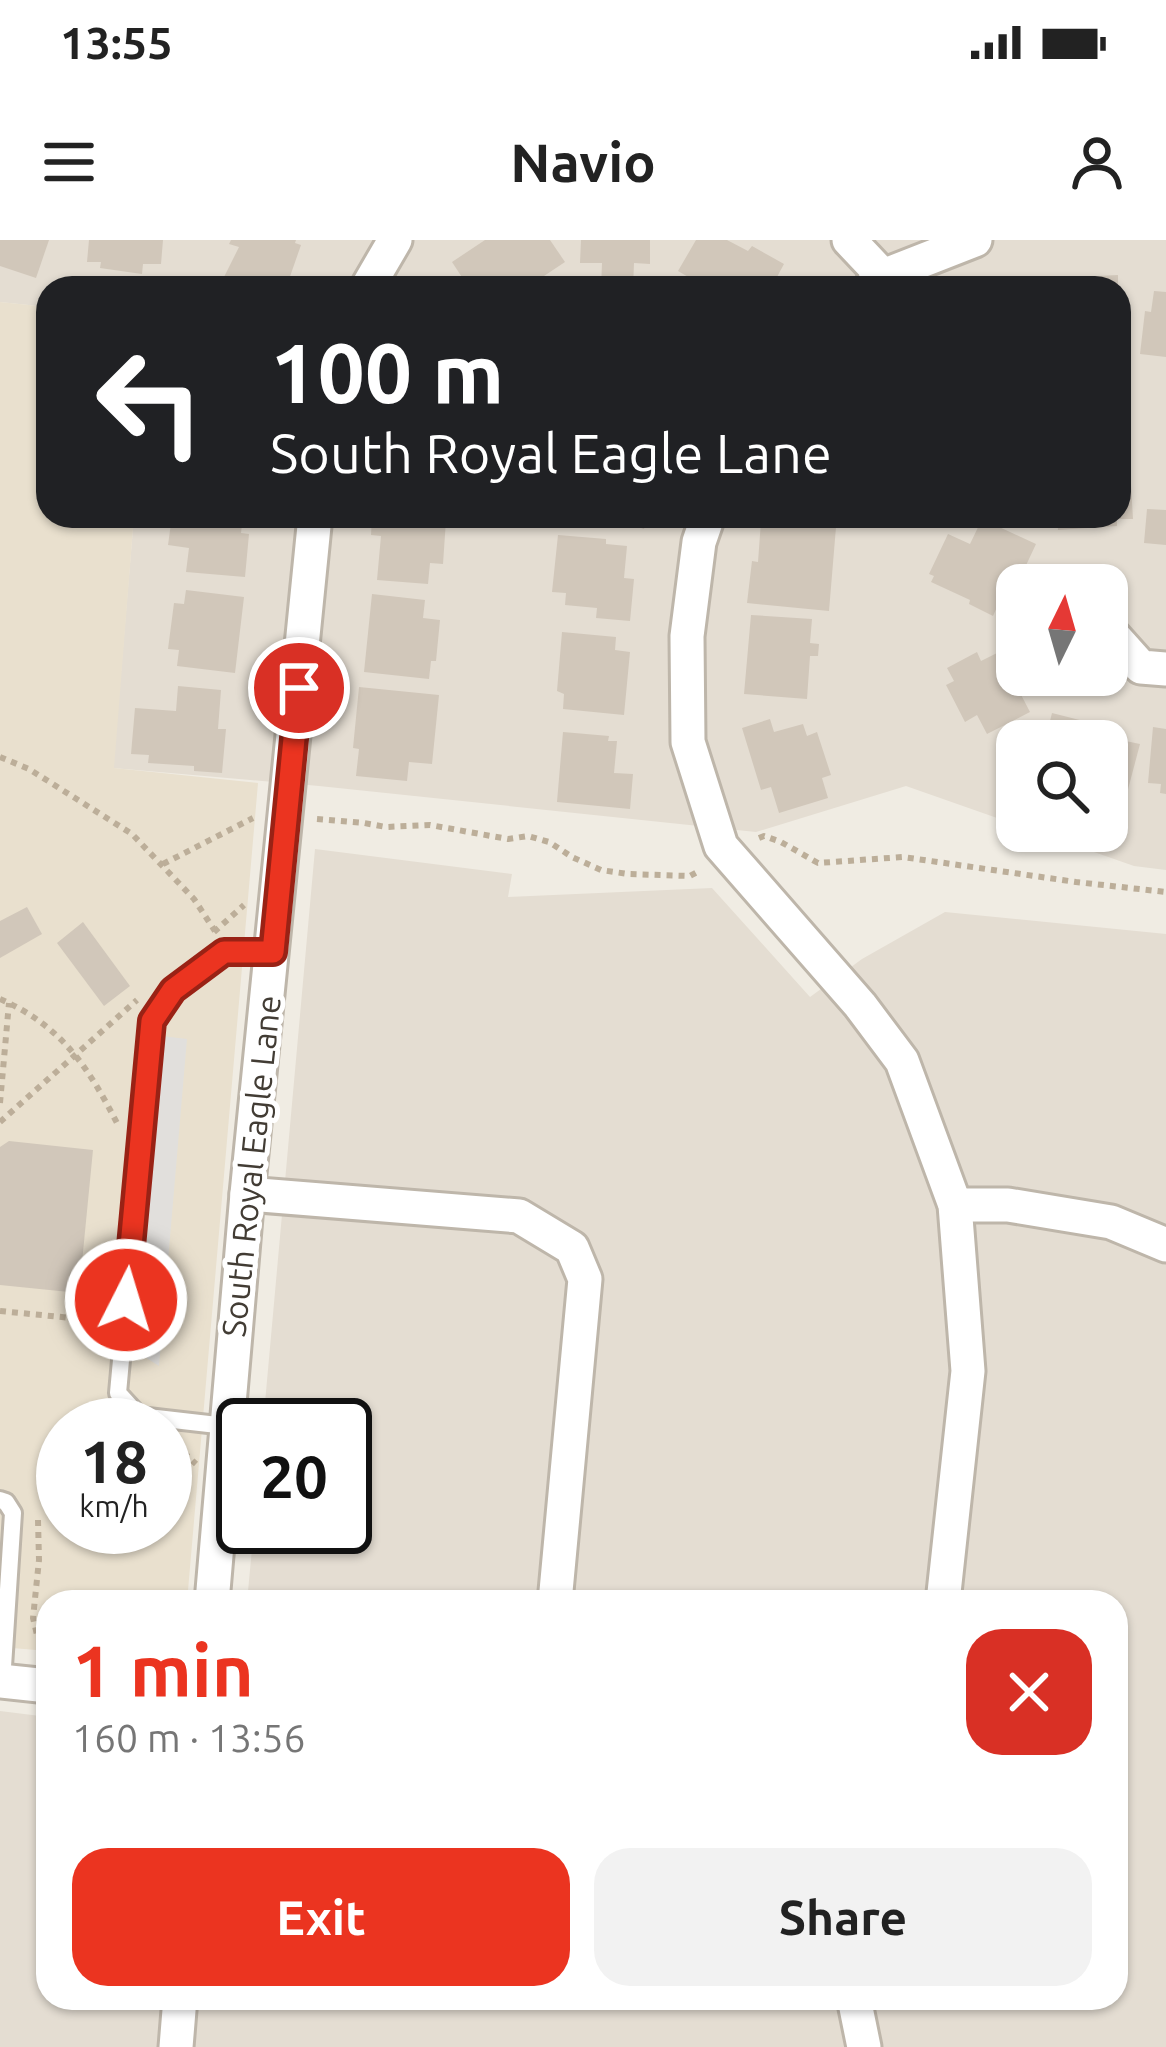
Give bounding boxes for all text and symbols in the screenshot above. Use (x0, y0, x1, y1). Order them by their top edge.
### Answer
text: 13:55 (60, 17, 173, 68)
icon: menu (36, 129, 102, 195)
icon: person (1064, 129, 1130, 195)
text: Navio (510, 132, 656, 192)
icon: left (72, 324, 228, 480)
text: 100 m (270, 325, 504, 419)
text: South Royal Eagle Lane (270, 423, 832, 483)
north arrow (996, 564, 1128, 696)
map controls (996, 564, 1128, 852)
pin (248, 637, 350, 739)
icon: arrive (266, 655, 332, 721)
button: search (996, 720, 1128, 852)
street label: South Royal Eagle Lane (214, 993, 287, 1339)
position arrow (63, 1237, 189, 1363)
speed limit sign: 20 (216, 1398, 372, 1554)
text: 18 (80, 1427, 148, 1494)
text: km/h (79, 1489, 149, 1523)
button: close (966, 1629, 1092, 1755)
text: 1 min (72, 1630, 254, 1711)
text: 160 m · 13:56 (72, 1716, 306, 1759)
button: Exit (72, 1848, 570, 1986)
button: Share (594, 1848, 1092, 1986)

